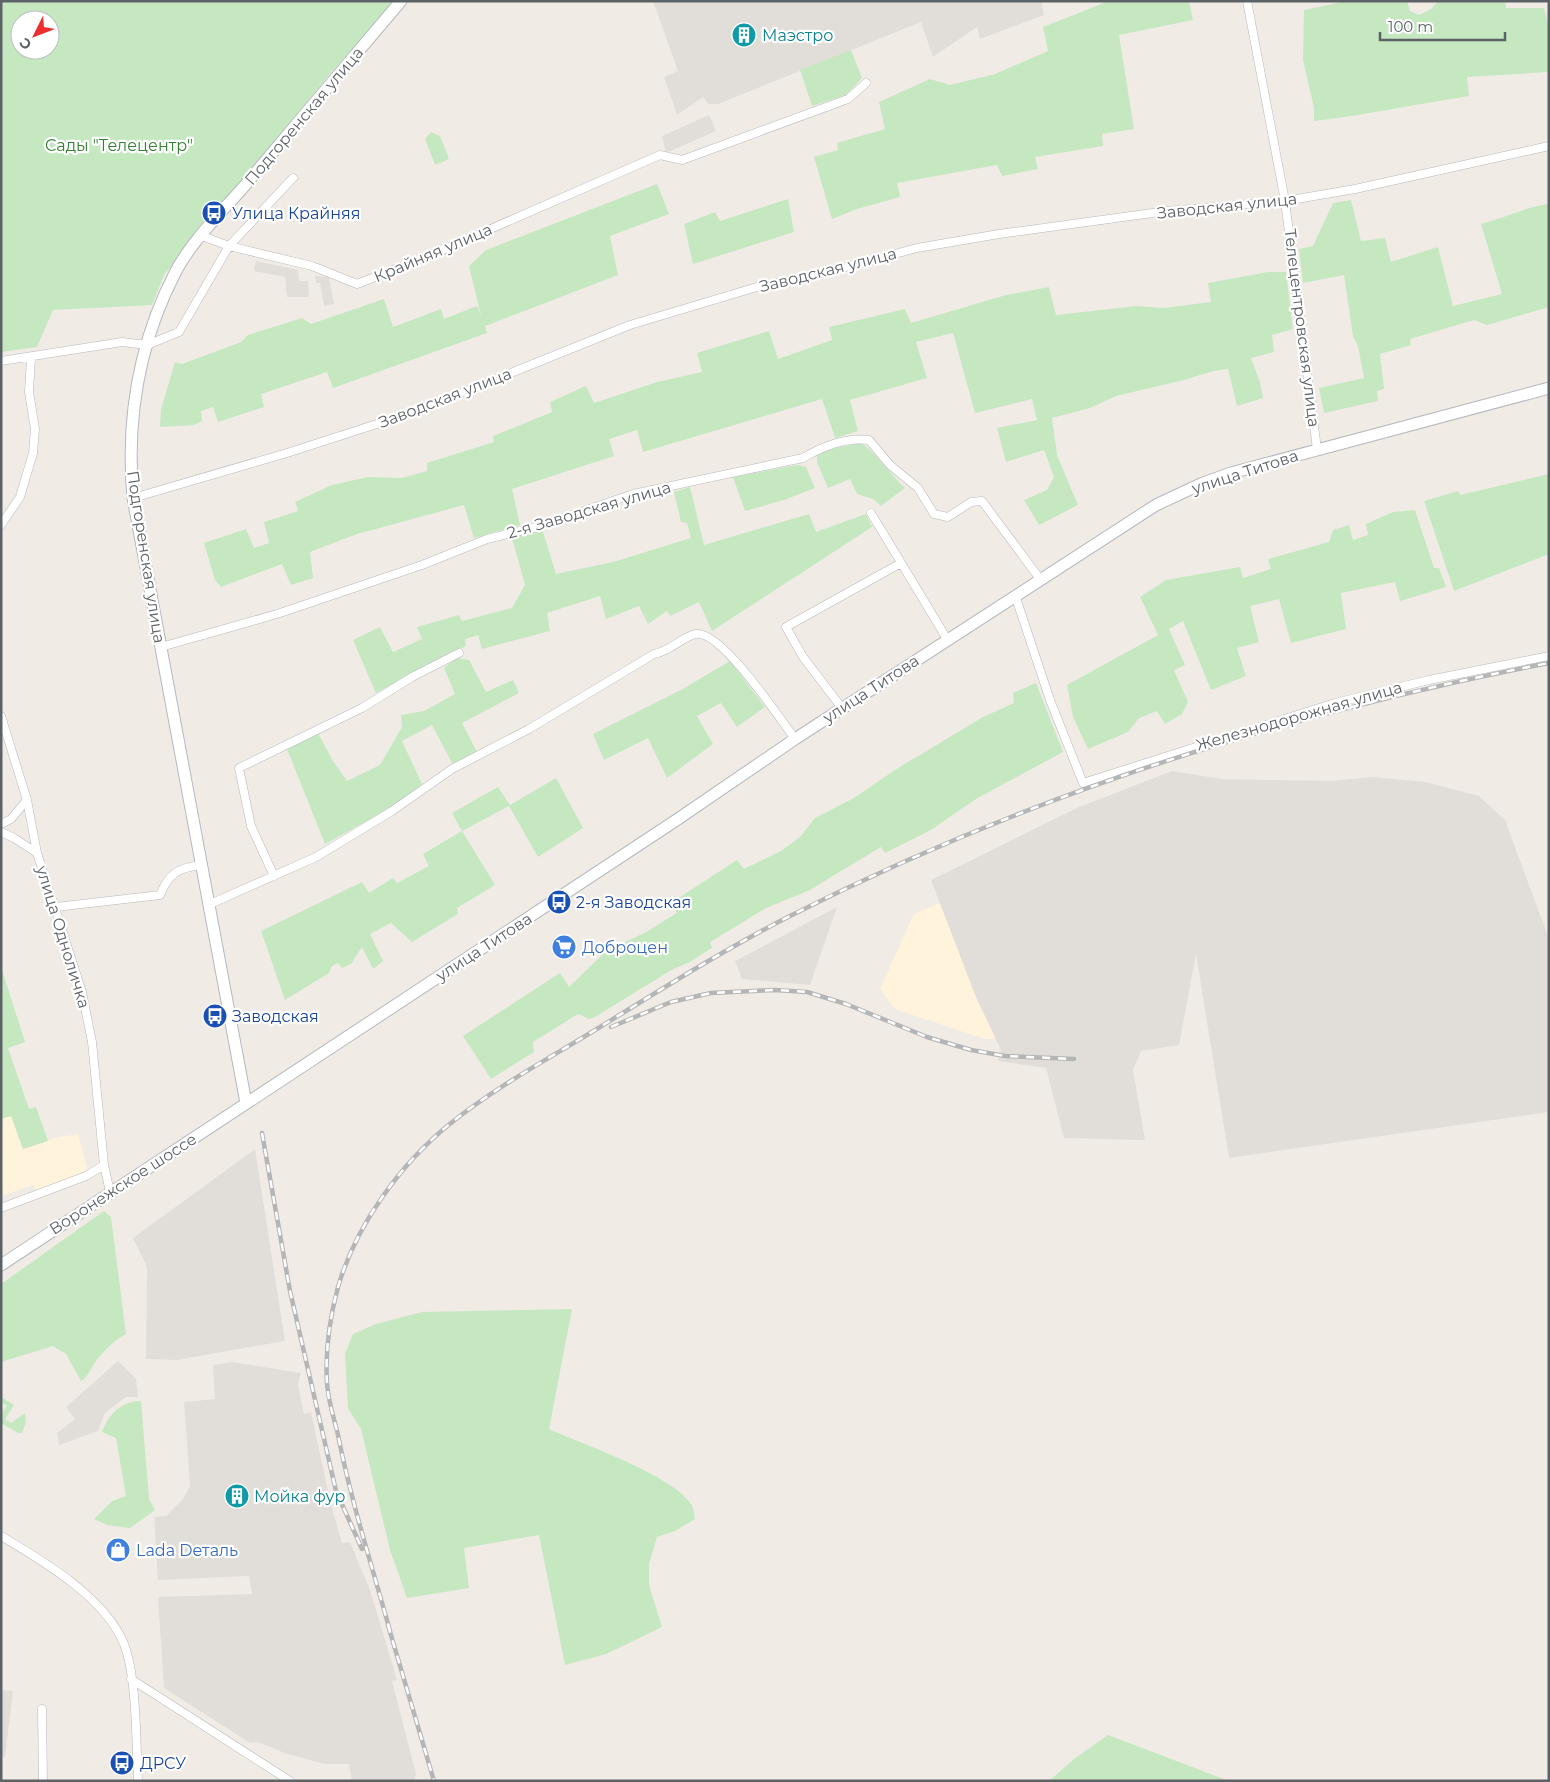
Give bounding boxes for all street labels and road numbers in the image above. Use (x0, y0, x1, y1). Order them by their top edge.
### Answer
street label: Подгоренская улица (241, 43, 367, 189)
street label: Заводская улица (1156, 189, 1298, 223)
street label: Крайняя улица (371, 220, 495, 286)
street label: Телецентровская улица (1280, 228, 1324, 428)
street label: Заводская улица (757, 244, 899, 296)
street label: Заводская улица (376, 364, 514, 432)
street label: улица Титова (1188, 446, 1301, 498)
street label: Подгоренская улица (123, 470, 169, 644)
street label: 2-я Заводская улица (505, 478, 673, 542)
street label: улица Титова (819, 651, 923, 728)
street label: Железнодорожная улица (1194, 677, 1404, 755)
street label: улица Одноличка (32, 862, 94, 1011)
street label: улица Титова (432, 909, 536, 986)
street label: Воронежское шоссе (46, 1129, 200, 1239)

